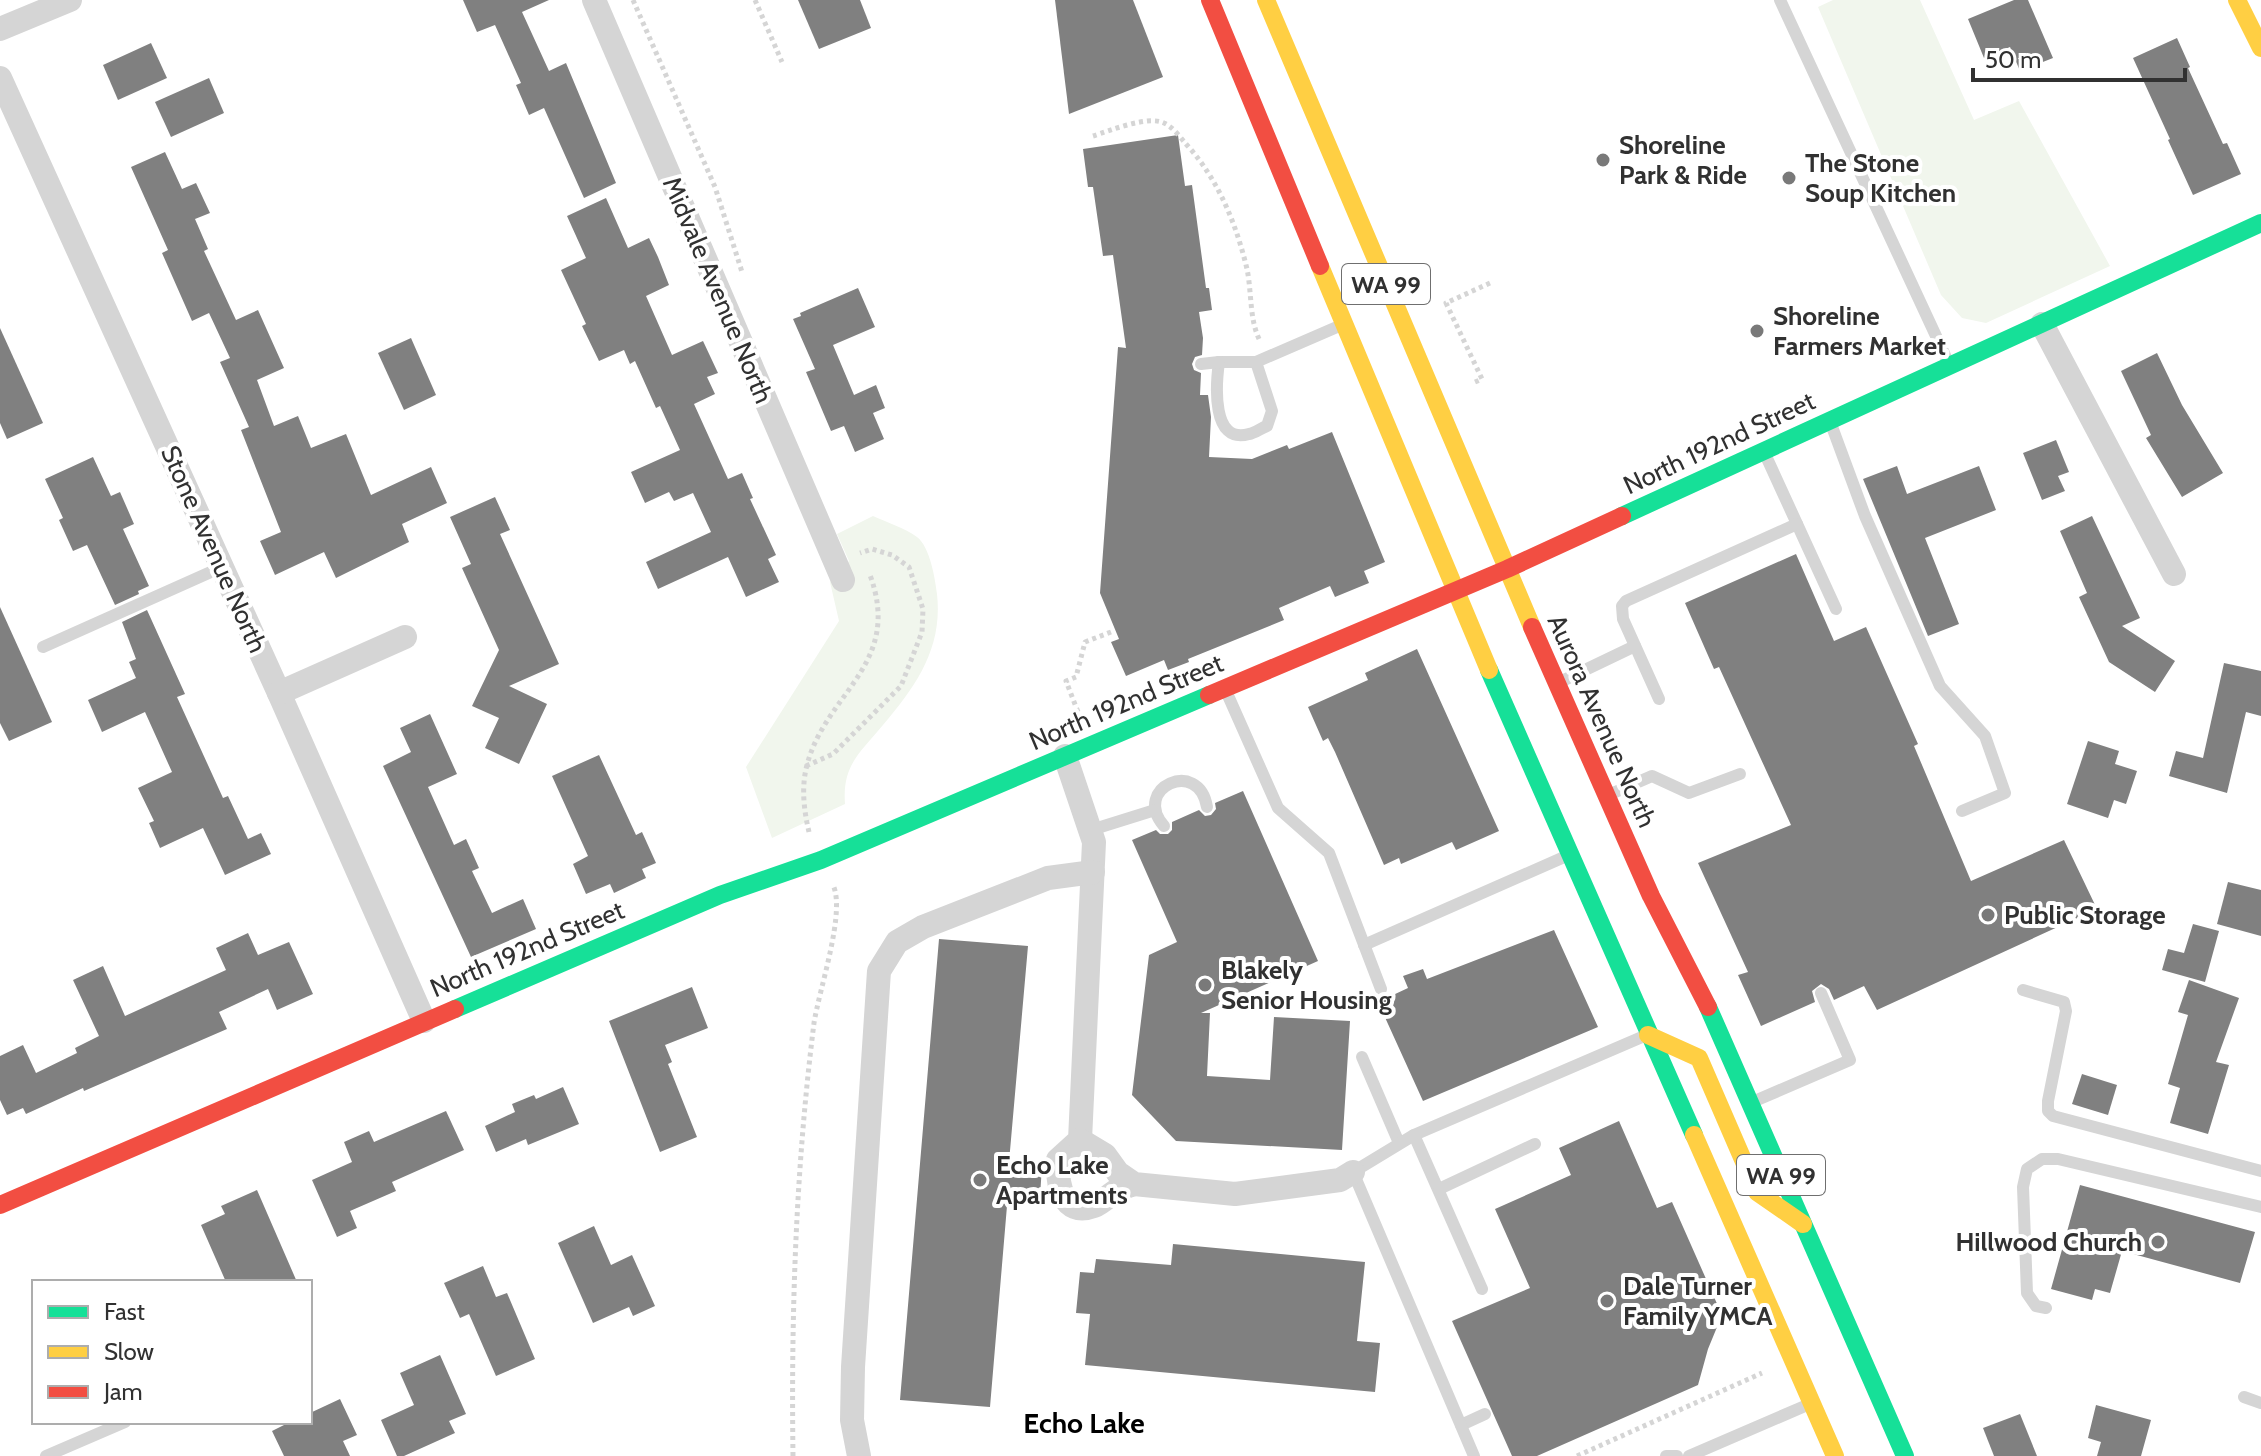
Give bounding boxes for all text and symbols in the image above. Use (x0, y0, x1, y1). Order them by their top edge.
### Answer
scale bar (1973, 32, 2185, 82)
text: 50 m (1985, 45, 2041, 74)
place label: Shoreline Park & Ride (1619, 129, 1747, 191)
place label: The Stone Soup Kitchen (1805, 147, 1956, 209)
marker: Shoreline Park & Ride (1594, 151, 1612, 169)
marker: The Stone Soup Kitchen (1780, 169, 1798, 187)
street label: Midvale Avenue North (656, 172, 780, 408)
road number: WA 99 (1342, 264, 1430, 304)
place label: Shoreline Farmers Market (1773, 300, 1946, 362)
marker: Shoreline Farmers Market (1748, 322, 1766, 340)
street label: North 192nd Street (1618, 385, 1820, 501)
street label: Stone Avenue North (154, 441, 274, 657)
street label: Aurora Avenue North (1541, 610, 1663, 832)
street label: North 192nd Street (1024, 647, 1228, 757)
street label: North 192nd Street (425, 894, 629, 1004)
place label: Public Storage (2004, 899, 2166, 931)
marker: Public Storage (1979, 906, 1997, 924)
place label: Blakely Senior Housing (1221, 954, 1392, 1016)
marker: Blakely Senior Housing (1196, 976, 1214, 994)
place label: Echo Lake Apartments (996, 1149, 1128, 1211)
road number: WA 99 (1737, 1155, 1825, 1195)
marker: Echo Lake Apartments (971, 1171, 989, 1189)
place label: Hillwood Church (1956, 1226, 2142, 1258)
marker: Hillwood Church (2149, 1233, 2167, 1251)
place label: Dale Turner Family YMCA (1623, 1270, 1773, 1332)
legend (32, 1280, 312, 1424)
marker: Dale Turner Family YMCA (1598, 1292, 1616, 1310)
text: Fast (104, 1297, 145, 1326)
text: Slow (104, 1337, 154, 1366)
text: Jam (103, 1377, 142, 1406)
district label: Echo Lake (1023, 1406, 1145, 1440)

